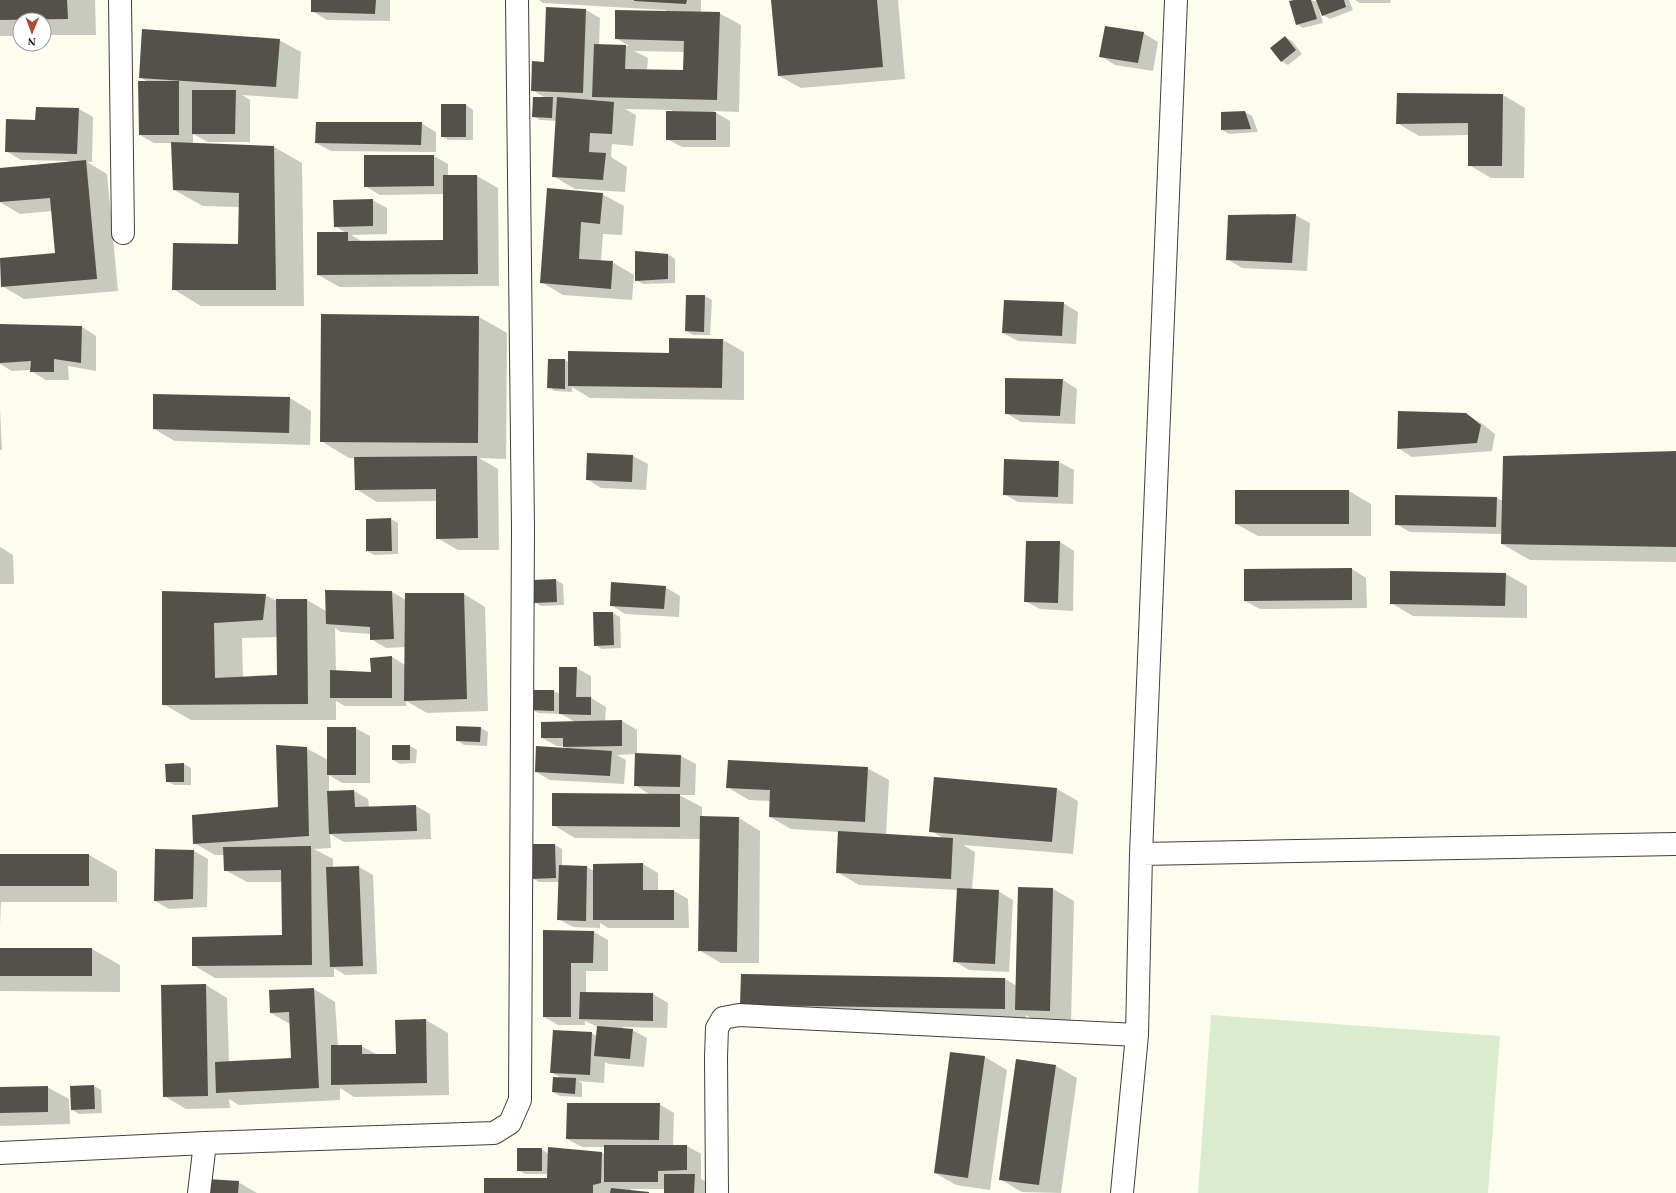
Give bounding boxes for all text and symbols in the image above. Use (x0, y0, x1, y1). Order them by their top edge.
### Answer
north arrow (12, 12, 52, 52)
text: N (28, 36, 36, 48)

